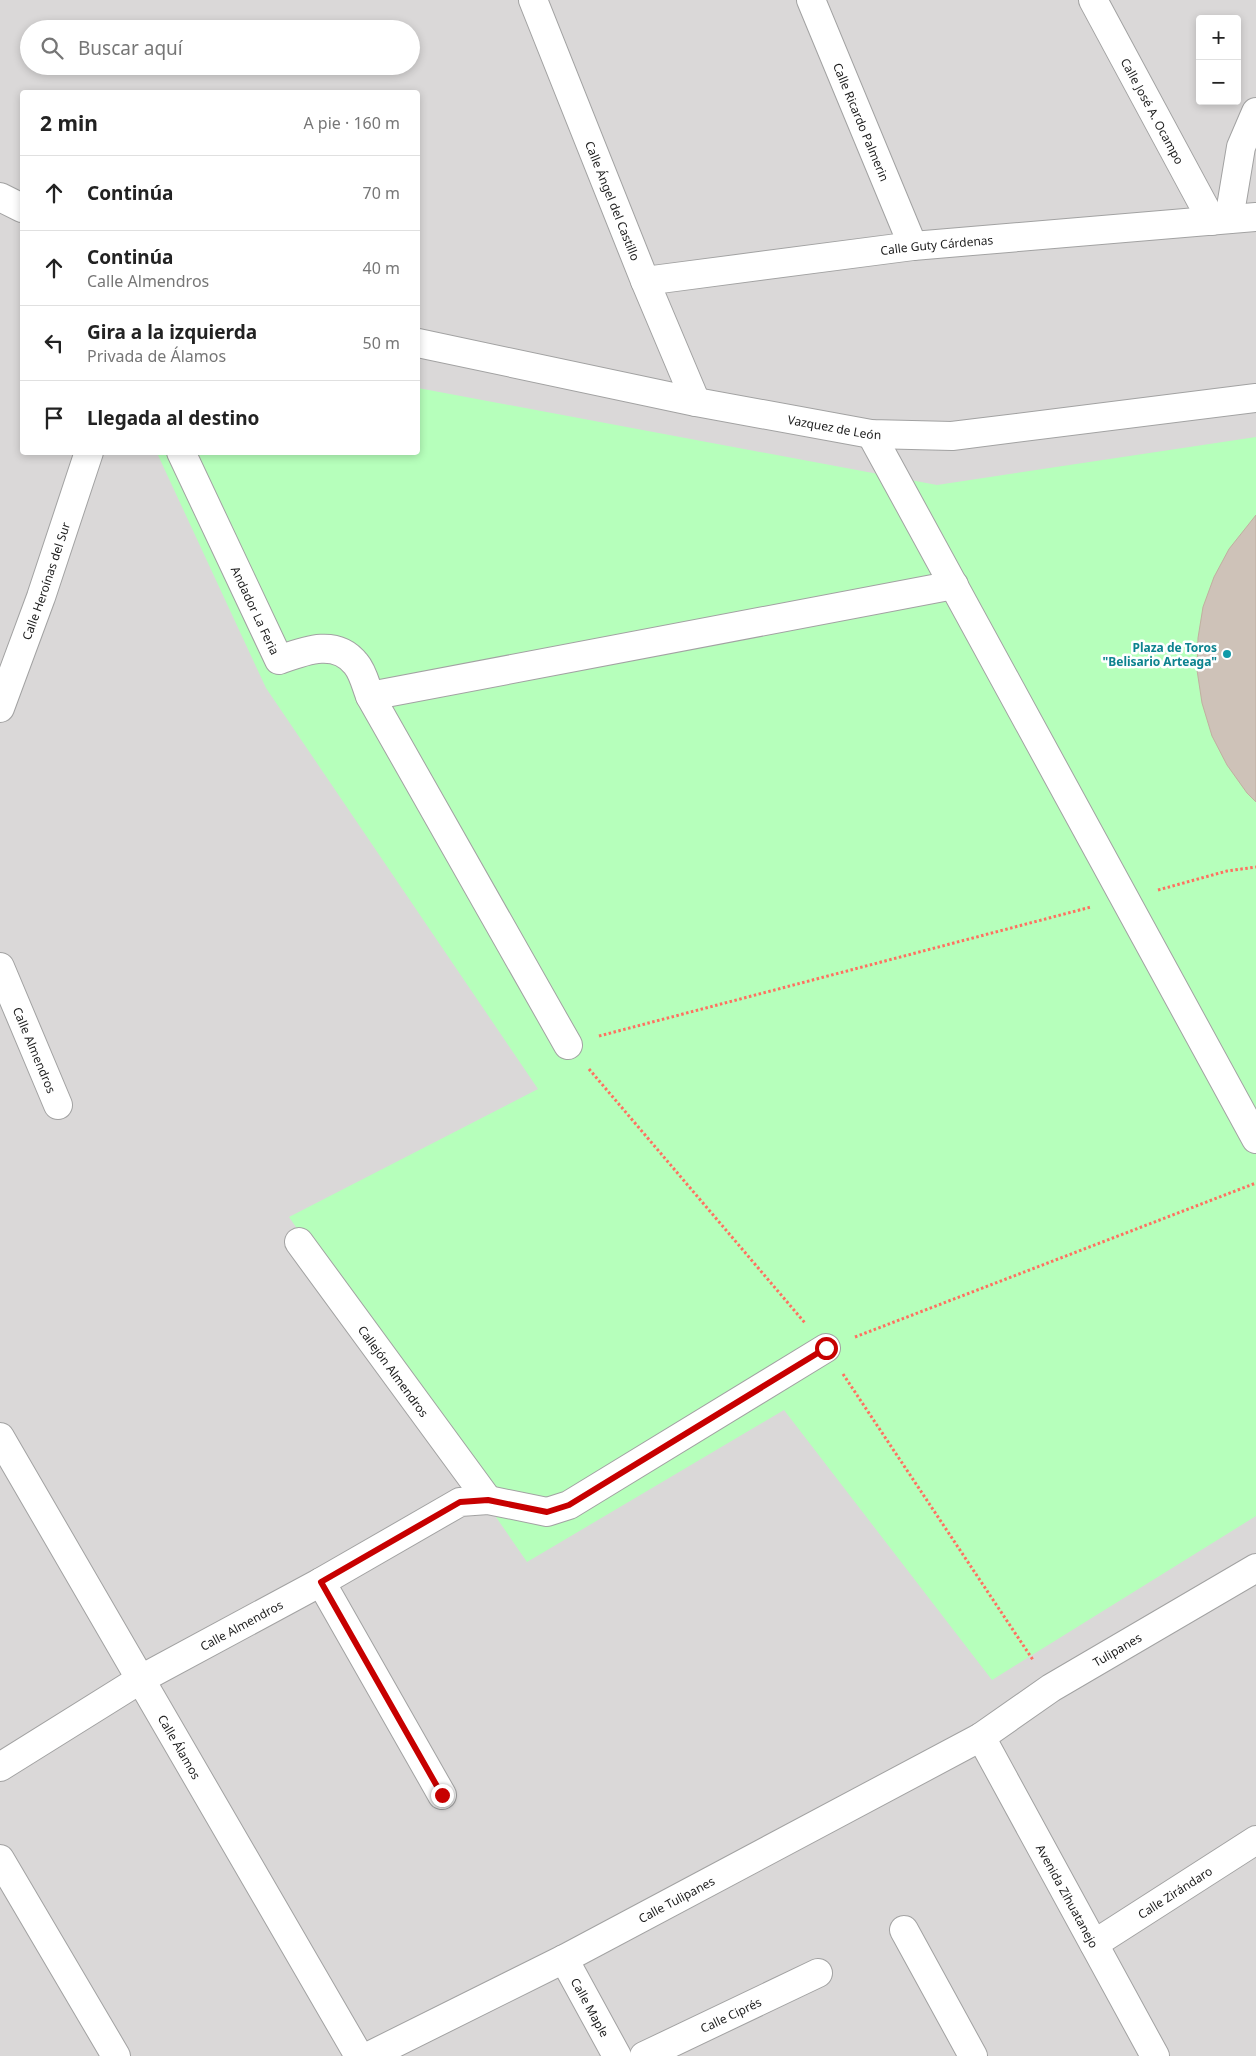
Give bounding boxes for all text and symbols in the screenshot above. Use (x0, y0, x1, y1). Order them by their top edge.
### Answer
map controls (1196, 15, 1241, 105)
button: + (1196, 15, 1241, 60)
search box (20, 20, 420, 75)
icon: search (38, 34, 66, 62)
text: Buscar aquí (78, 35, 183, 61)
street label: Calle José A. Ocampo (1117, 55, 1188, 167)
street label: Calle Ricardo Palmerin (829, 60, 894, 184)
button: − (1196, 60, 1241, 105)
text: 2 min (40, 109, 98, 137)
text: A pie · 160 m (303, 112, 400, 134)
street label: Calle Ángel del Castillo (581, 138, 644, 263)
icon: ahead (40, 179, 68, 207)
text: Continúa (87, 180, 173, 206)
text: 70 m (363, 182, 400, 204)
street label: Calle Guty Cárdenas (879, 231, 994, 259)
text: Continúa (87, 244, 173, 270)
icon: ahead (40, 254, 68, 282)
text: 40 m (363, 257, 400, 279)
text: Calle Almendros (87, 270, 209, 292)
text: Gira a la izquierda (87, 319, 257, 345)
icon: left (40, 329, 68, 357)
text: 50 m (363, 332, 400, 354)
text: Privada de Álamos (87, 345, 226, 367)
icon: arrive (40, 404, 68, 432)
text: Llegada al destino (87, 405, 259, 431)
street label: Vazquez de León (786, 410, 881, 443)
street label: Calle Heroínas del Sur (17, 520, 74, 642)
street label: Andador La Feria (227, 563, 284, 657)
place label: Plaza de Toros "Belisario Arteaga" (1103, 639, 1217, 670)
marker: Plaza de Toros "Belisario Arteaga" (1221, 648, 1233, 660)
street label: Calle Almendros (9, 1004, 61, 1096)
street label: Callejón Almendros (354, 1322, 433, 1421)
route start (815, 1337, 838, 1360)
street label: Calle Almendros (197, 1596, 286, 1654)
street label: Tulipanes (1089, 1628, 1145, 1670)
street label: Calle Álamos (154, 1711, 205, 1782)
route end (431, 1784, 454, 1807)
street label: Avenida Zihuatanejo (1033, 1841, 1103, 1951)
street label: Calle Zirándaro (1134, 1862, 1215, 1922)
street label: Calle Tulipanes (635, 1872, 718, 1927)
street label: Calle Maple (567, 1975, 614, 2040)
street label: Calle Ciprés (697, 1993, 764, 2037)

